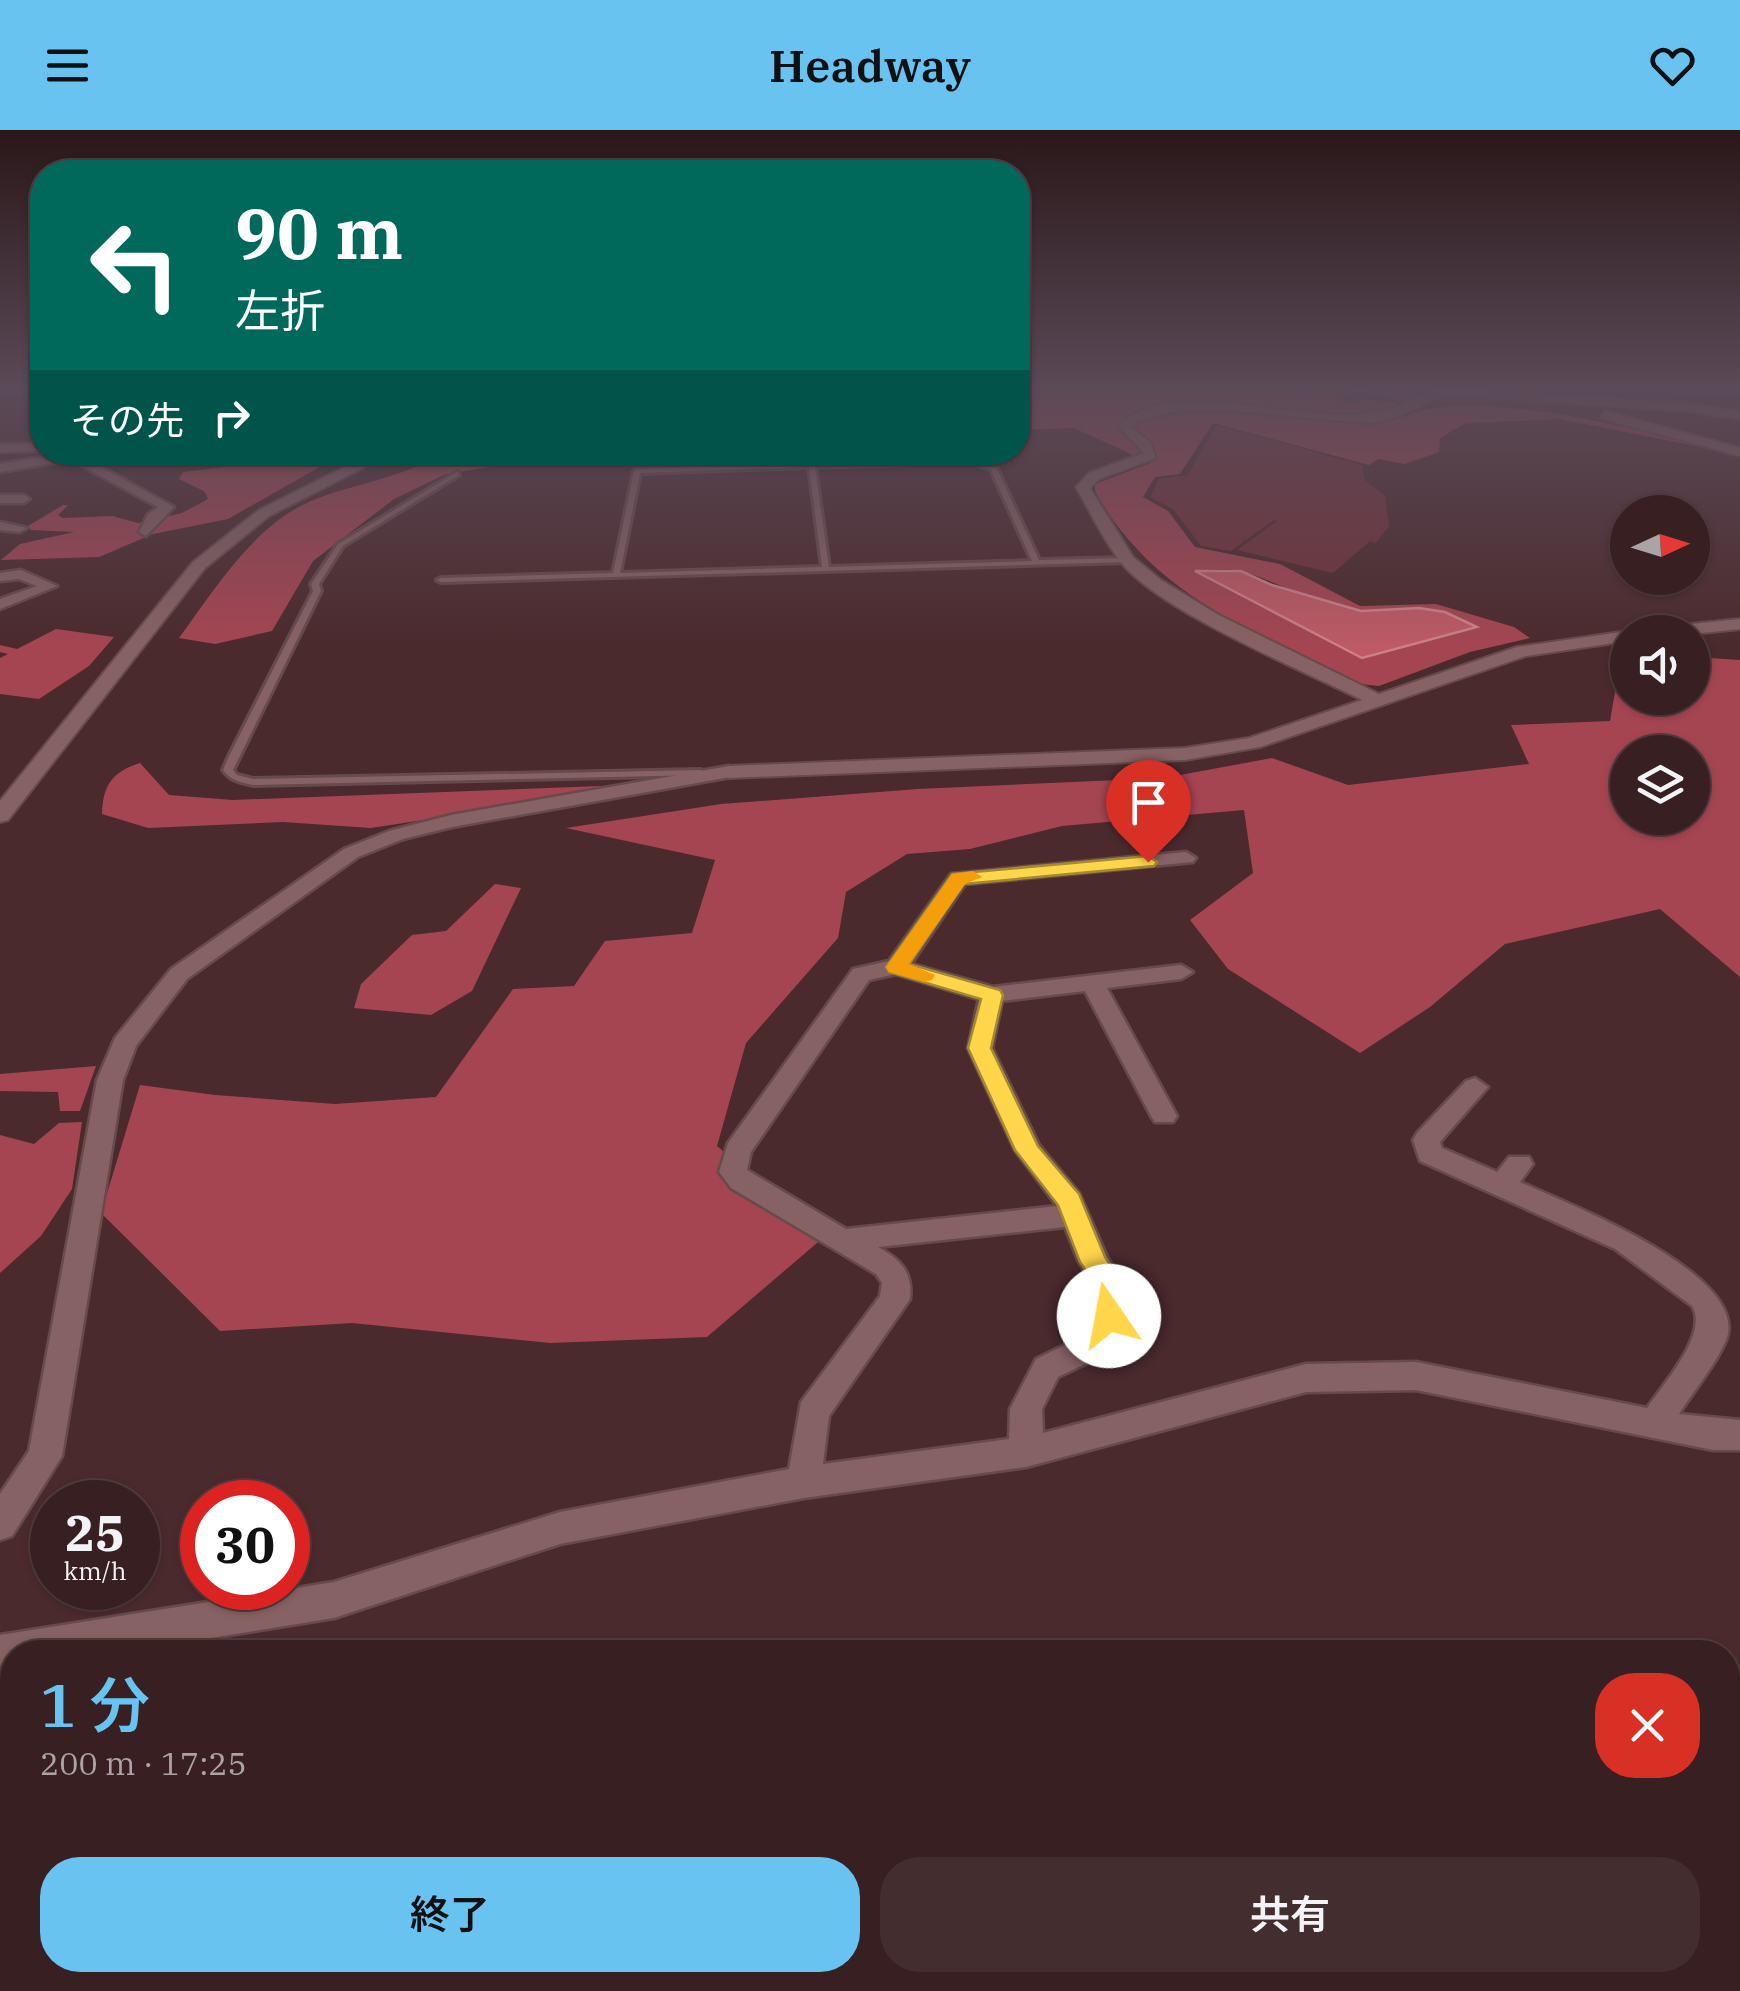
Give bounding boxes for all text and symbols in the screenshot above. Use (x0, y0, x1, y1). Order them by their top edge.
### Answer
text: Headway (769, 36, 971, 94)
icon: menu (40, 38, 95, 93)
icon: heart (1645, 38, 1700, 93)
text: 90 m (235, 187, 403, 278)
icon: left (70, 200, 200, 330)
text: 左折 (235, 281, 325, 339)
icon: right (204, 390, 259, 445)
text: その先 (70, 395, 184, 444)
north arrow (1610, 495, 1710, 595)
map controls (1610, 495, 1710, 835)
button: sound (1610, 615, 1710, 715)
button: layers (1610, 735, 1710, 835)
pin (1106, 760, 1191, 863)
icon: arrive (1121, 775, 1176, 830)
position arrow (1057, 1264, 1161, 1368)
speed limit sign: 30 (180, 1480, 310, 1610)
text: 25 (65, 1500, 125, 1565)
text: km/h (63, 1554, 127, 1587)
text: 1 分 (40, 1665, 150, 1744)
button: close (1595, 1673, 1700, 1778)
text: 200 m · 17:25 (40, 1742, 247, 1784)
button: 終了 (40, 1857, 860, 1972)
button: 共有 (880, 1857, 1700, 1972)

